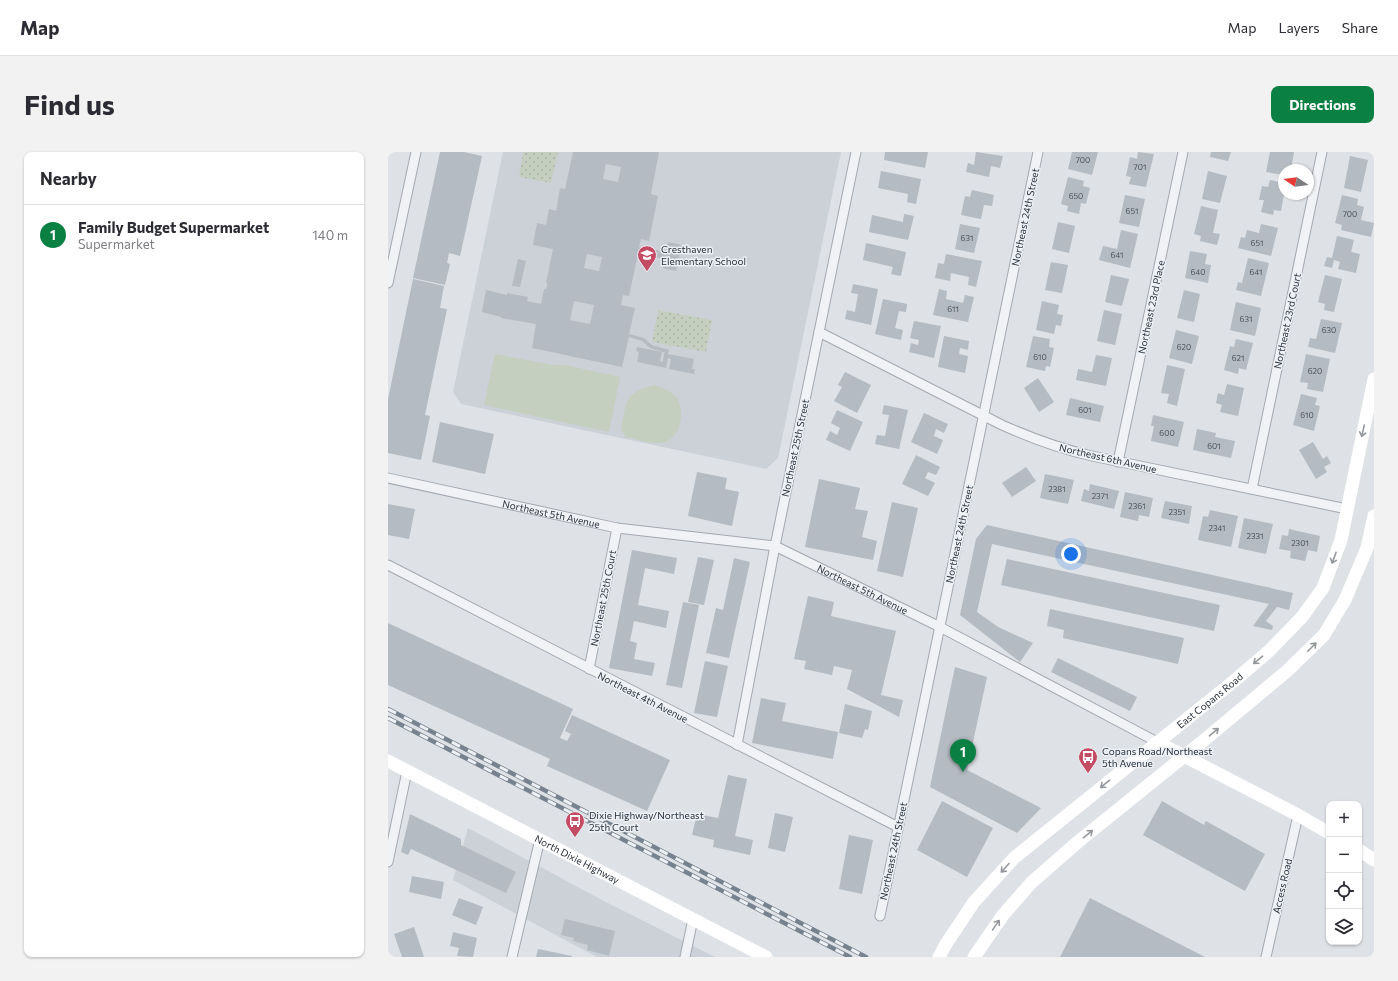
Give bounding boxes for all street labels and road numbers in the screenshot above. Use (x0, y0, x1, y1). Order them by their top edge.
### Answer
street label: Northeast 24th Street (1009, 167, 1041, 267)
street label: Northeast 23rd Place (1135, 259, 1167, 355)
street label: Northeast 23rd Court (1271, 272, 1303, 370)
street label: Northeast 25th Street (779, 398, 811, 498)
street label: Northeast 6th Avenue (1058, 441, 1158, 475)
street label: Northeast 24th Street (943, 484, 975, 584)
street label: Northeast 5th Avenue (501, 497, 601, 530)
street label: Northeast 25th Court (588, 549, 618, 647)
street label: Northeast 5th Avenue (815, 562, 910, 616)
street label: Northeast 4th Avenue (596, 669, 690, 725)
street label: East Copans Road (1174, 670, 1245, 731)
street label: Northeast 24th Street (877, 801, 909, 901)
street label: North Dixie Highway (533, 832, 621, 886)
street label: Access Road (1270, 857, 1294, 915)

